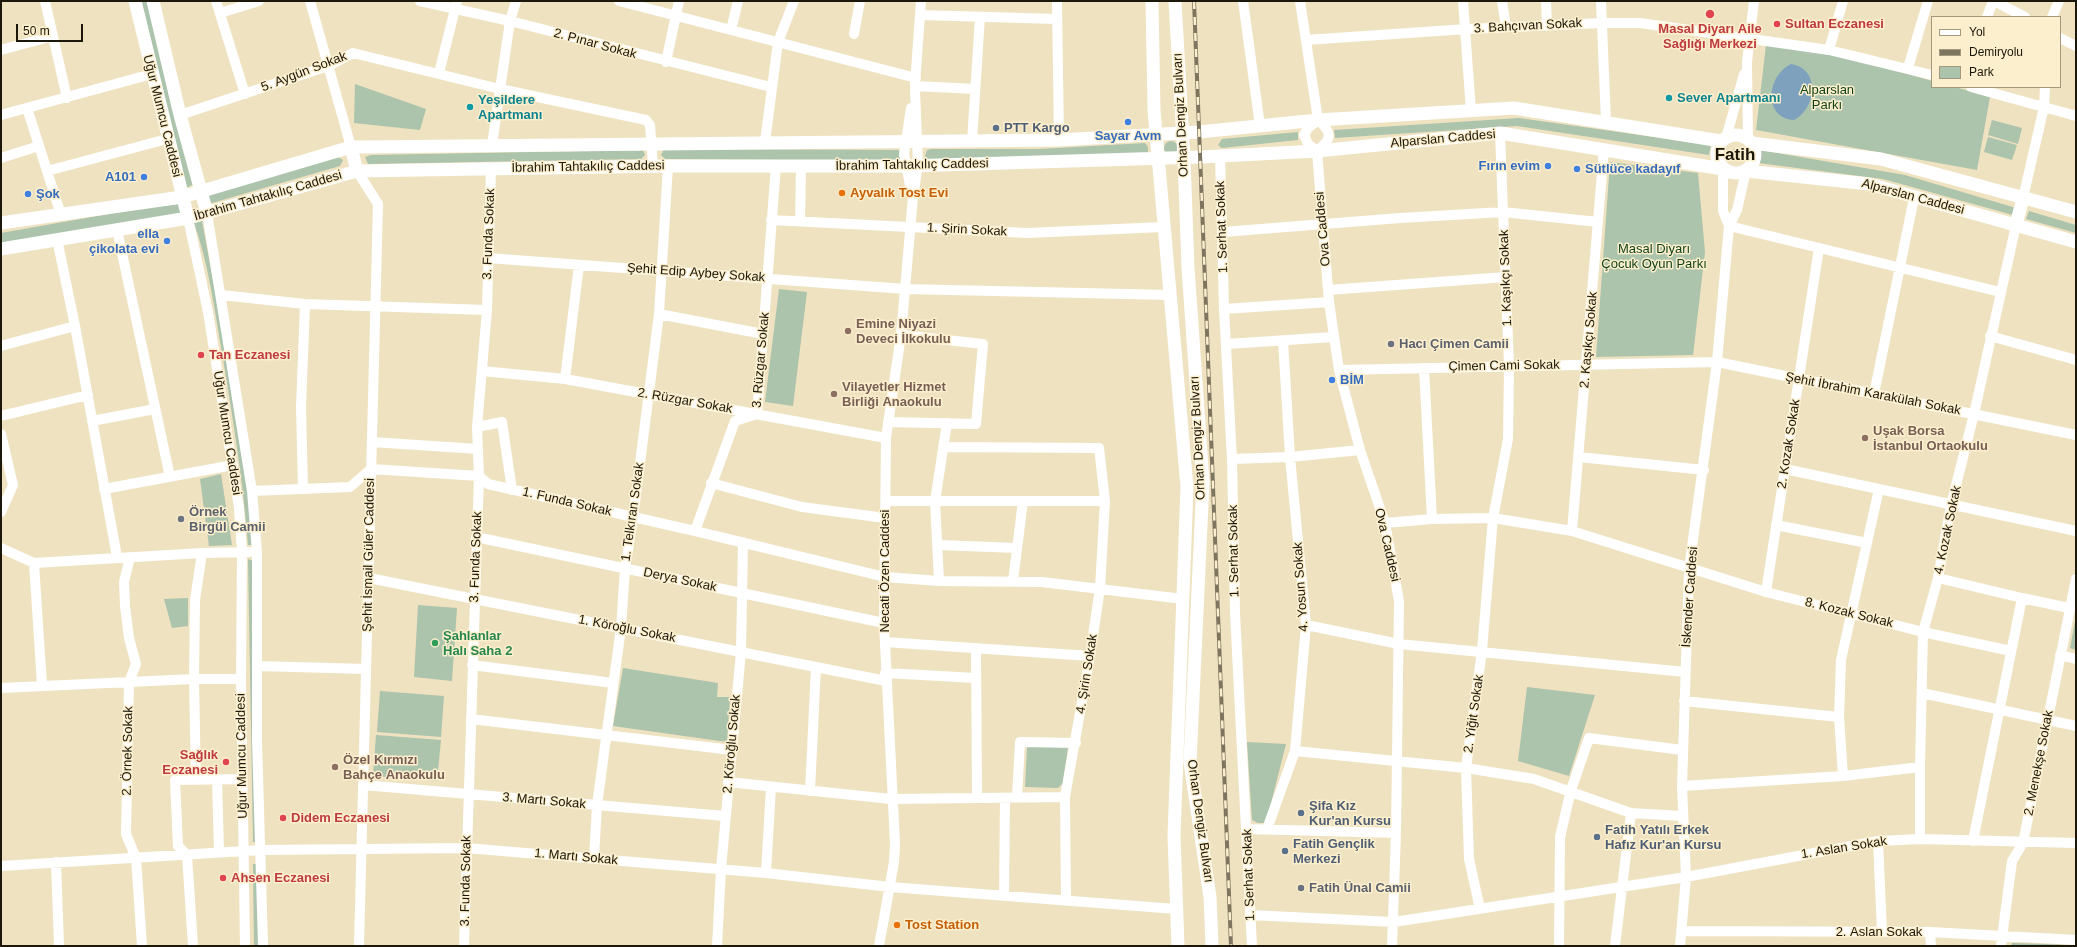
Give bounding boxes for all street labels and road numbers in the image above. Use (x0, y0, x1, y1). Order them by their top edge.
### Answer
street label: 3. Bahçıvan Sokak (1473, 15, 1583, 37)
street label: 2. Pınar Sokak (552, 25, 638, 63)
street label: 5. Aygün Sokak (259, 48, 349, 96)
street label: Uğur Mumcu Caddesi (139, 53, 185, 179)
street label: Orhan Dengiz Bulvarı (1170, 53, 1192, 177)
street label: Alparslan Caddesi (1390, 127, 1496, 151)
street label: İbrahim Tahtakılıç Caddesi (835, 156, 989, 174)
street label: İbrahim Tahtakılıç Caddesi (511, 158, 665, 176)
street label: İbrahim Tahtakılıç Caddesi (192, 167, 344, 225)
street label: Alparslan Caddesi (1860, 176, 1966, 218)
street label: 1. Serhat Sokak (1213, 181, 1231, 273)
street label: 3. Funda Sokak (480, 188, 498, 280)
street label: Ova Caddesi (1312, 191, 1334, 267)
street label: 1. Şirin Sokak (927, 220, 1007, 240)
street label: 1. Kaşıkçı Sokak (1497, 229, 1515, 327)
street label: Şehit Edip Aybey Sokak (626, 260, 766, 286)
street label: 2. Kaşıkçı Sokak (1577, 291, 1601, 389)
street label: 3. Rüzgar Sokak (749, 311, 773, 409)
street label: Çimen Cami Sokak (1448, 357, 1560, 375)
street label: Şehit İbrahim Karakülah Sokak (1784, 369, 1962, 419)
street label: Uğur Mumcu Caddesi (209, 370, 245, 496)
street label: Orhan Dengiz Bulvarı (1187, 376, 1209, 500)
street label: 2. Rüzgar Sokak (636, 385, 734, 417)
street label: 2. Kozak Sokak (1774, 398, 1804, 490)
street label: 1. Telkıran Sokak (618, 462, 648, 562)
street label: Şehit İsmail Güler Caddesi (360, 478, 378, 632)
street label: 1. Funda Sokak (521, 484, 613, 520)
street label: 4. Kozak Sokak (1931, 484, 1965, 576)
street label: 1. Serhat Sokak (1225, 505, 1243, 597)
street label: Ova Caddesi (1371, 507, 1403, 583)
street label: Necati Özen Caddesi (877, 510, 893, 632)
street label: 3. Funda Sokak (467, 511, 485, 603)
street label: 4. Yosun Sokak (1290, 542, 1312, 632)
street label: İskender Caddesi (1679, 546, 1701, 648)
street label: Derya Sokak (642, 565, 718, 595)
street label: 8. Kozak Sokak (1803, 595, 1895, 631)
street label: 1. Köroğlu Sokak (577, 612, 677, 646)
street label: 4. Şirin Sokak (1073, 633, 1101, 715)
street label: 2. Yiğit Sokak (1461, 674, 1487, 754)
street label: Uğur Mumcu Caddesi (233, 693, 251, 819)
street label: 2. Köroğlu Sokak (720, 694, 744, 794)
street label: 2. Örnek Sokak (119, 706, 137, 796)
street label: 2. Menekşe Sokak (2021, 709, 2057, 817)
street label: Orhan Dengiz Bulvarı (1184, 758, 1216, 884)
street label: 3. Martı Sokak (502, 790, 586, 812)
street label: 1. Serhat Sokak (1240, 829, 1258, 921)
street label: 1. Aslan Sokak (1800, 834, 1888, 862)
street label: 3. Funda Sokak (457, 835, 475, 927)
street label: 1. Martı Sokak (534, 846, 618, 868)
street label: 2. Aslan Sokak (1836, 924, 1922, 940)

